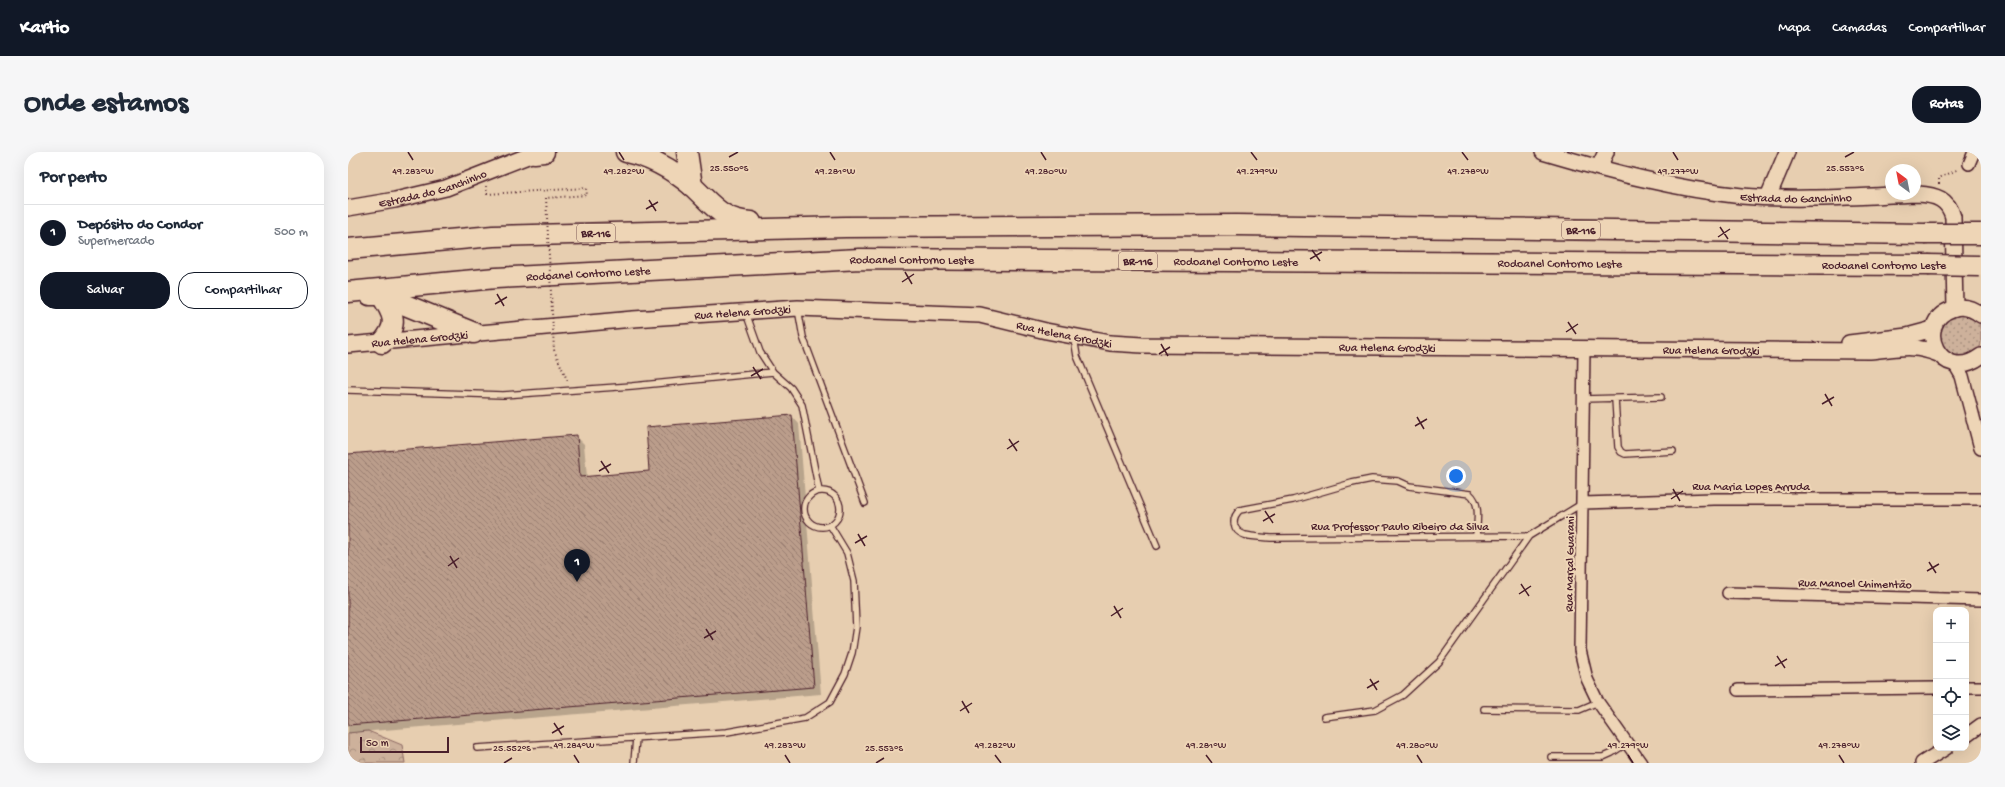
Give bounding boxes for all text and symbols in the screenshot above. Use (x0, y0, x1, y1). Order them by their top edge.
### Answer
text: Kartio (20, 17, 69, 40)
text: Mapa (1778, 20, 1810, 37)
text: Camadas (1832, 20, 1887, 37)
text: Compartilhar (1909, 20, 1985, 37)
button: Rotas (1912, 86, 1981, 123)
text: Onde estamos (24, 88, 188, 121)
text: 25.550°S (710, 163, 749, 175)
text: 25.553°S (1826, 163, 1864, 175)
north arrow (1885, 164, 1921, 200)
text: 49.283°W (392, 166, 434, 178)
text: 49.282°W (603, 166, 645, 178)
text: 49.281°W (815, 166, 856, 178)
text: 49.280°W (1025, 166, 1067, 178)
text: 49.279°W (1237, 166, 1278, 178)
text: 49.278°W (1447, 166, 1489, 178)
text: 49.277°W (1657, 166, 1699, 178)
text: Por perto (40, 168, 107, 188)
street label: Estrada do Ganchinho (378, 168, 489, 212)
street label: Estrada do Ganchinho (1739, 191, 1852, 207)
text: Depósito do Condor (78, 216, 202, 234)
road number: BR-116 (1562, 221, 1600, 239)
road number: BR-116 (577, 224, 615, 242)
text: 1 (50, 225, 56, 240)
text: 500 m (274, 225, 308, 240)
text: Supermercado (78, 234, 154, 249)
road number: BR-116 (1119, 252, 1157, 270)
street label: Rodoanel Contorno Leste (849, 254, 975, 269)
street label: Rodoanel Contorno Leste (1173, 256, 1299, 270)
street label: Rodoanel Contorno Leste (1497, 258, 1623, 272)
street label: Rodoanel Contorno Leste (1822, 260, 1947, 274)
street label: Rodoanel Contorno Leste (526, 265, 652, 285)
button: Salvar (40, 272, 170, 309)
button: Compartilhar (178, 272, 308, 309)
street label: Rua Helena Grodzki (694, 303, 792, 324)
street label: Rua Helena Grodzki (1015, 319, 1112, 352)
street label: Rua Helena Grodzki (371, 329, 469, 352)
street label: Rua Helena Grodzki (1339, 342, 1436, 356)
street label: Rua Helena Grodzki (1663, 344, 1760, 359)
your location (1446, 466, 1466, 486)
street label: Rua Maria Lopes Arruda (1692, 481, 1810, 495)
street label: Rua Marçal Guarani (1563, 516, 1579, 612)
street label: Rua Professor Paulo Ribeiro da Silva (1311, 521, 1489, 535)
pin: 1 (564, 549, 590, 582)
street label: Rua Manoel Chimentão (1798, 577, 1912, 593)
map controls (1933, 607, 1969, 751)
button: + (1933, 607, 1969, 643)
button: − (1933, 643, 1969, 679)
button: locate (1933, 679, 1969, 715)
button: layers (1933, 715, 1969, 751)
scale bar (360, 735, 449, 754)
text: 50 m (366, 738, 388, 750)
text: 49.284°W (554, 740, 595, 752)
text: 49.283°W (764, 740, 806, 752)
text: 49.282°W (974, 740, 1016, 752)
text: 49.281°W (1186, 740, 1227, 752)
text: 49.280°W (1396, 740, 1438, 752)
text: 49.279°W (1608, 740, 1649, 752)
text: 49.278°W (1818, 740, 1860, 752)
text: 25.552°S (493, 743, 531, 755)
text: 25.553°S (865, 743, 903, 755)

